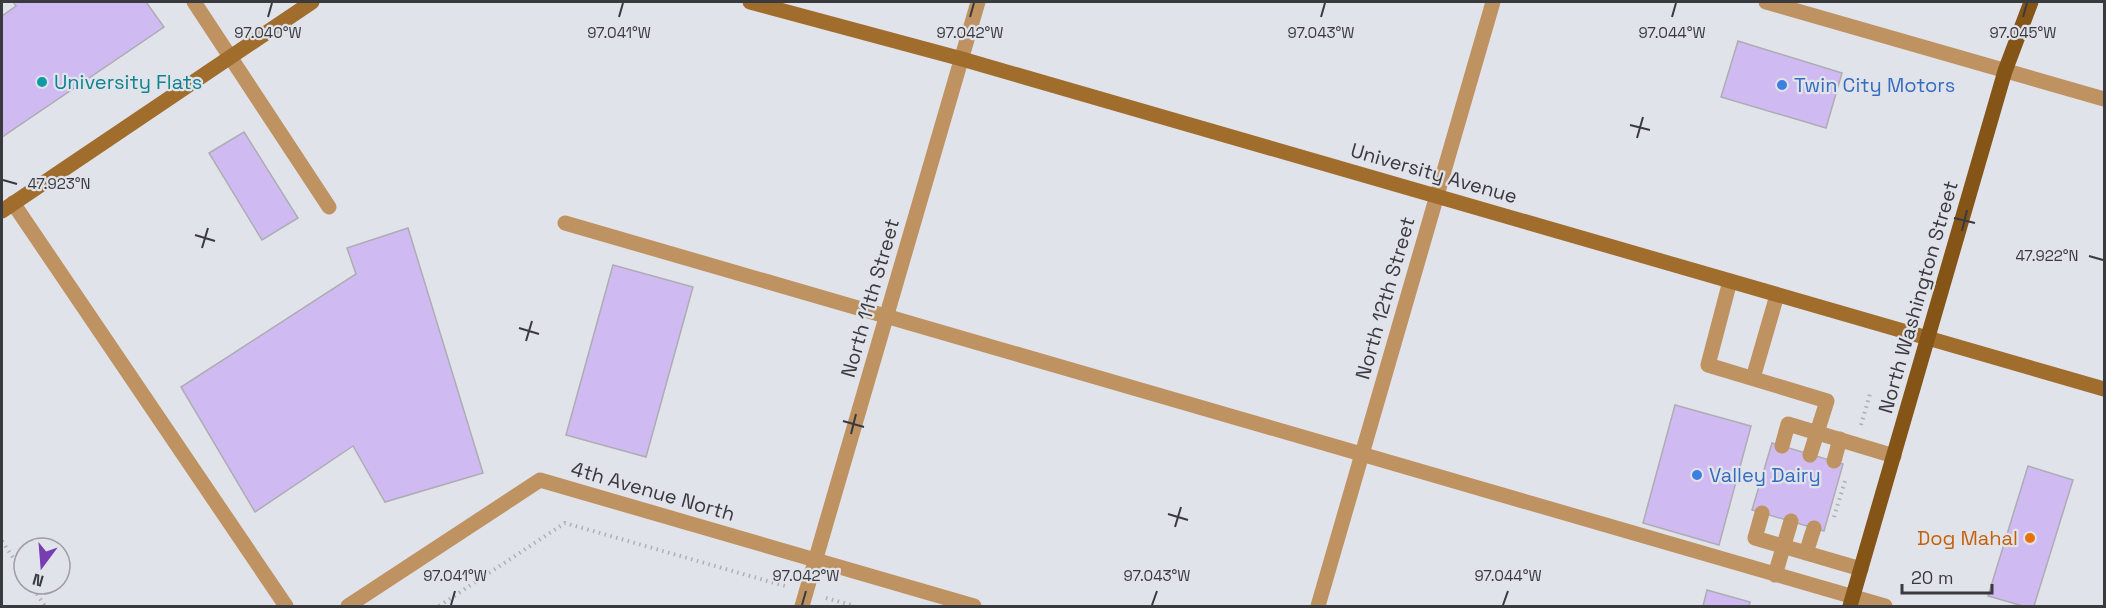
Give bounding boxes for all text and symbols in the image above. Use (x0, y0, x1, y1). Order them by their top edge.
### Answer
text: 97.040°W (234, 23, 302, 42)
text: 97.041°W (587, 23, 651, 42)
text: 97.042°W (937, 23, 1003, 42)
text: 97.043°W (1288, 23, 1354, 42)
text: 97.044°W (1638, 23, 1706, 42)
text: 97.045°W (1990, 23, 2056, 42)
place label: University Flats (54, 69, 202, 95)
place label: Twin City Motors (1794, 72, 1955, 98)
marker: University Flats (35, 75, 49, 89)
marker: Twin City Motors (1775, 78, 1789, 92)
street label: University Avenue (1348, 137, 1520, 209)
text: 47.923°N (27, 174, 91, 193)
street label: North Washington Street (1872, 178, 1964, 416)
street label: North 12th Street (1349, 214, 1421, 382)
street label: North 11th Street (835, 215, 905, 381)
text: 47.922°N (2015, 246, 2079, 265)
street label: 4th Avenue North (568, 455, 738, 527)
place label: Valley Dairy (1709, 462, 1821, 488)
marker: Valley Dairy (1690, 468, 1704, 482)
place label: Dog Mahal (1917, 525, 2018, 551)
marker: Dog Mahal (2023, 531, 2037, 545)
north arrow (12, 536, 72, 596)
scale bar (1902, 557, 1992, 595)
text: 97.041°W (423, 566, 487, 585)
text: 97.042°W (773, 566, 839, 585)
text: 97.043°W (1124, 566, 1190, 585)
text: 97.044°W (1474, 566, 1542, 585)
text: 20 m (1911, 566, 1954, 589)
text: N (30, 568, 46, 592)

